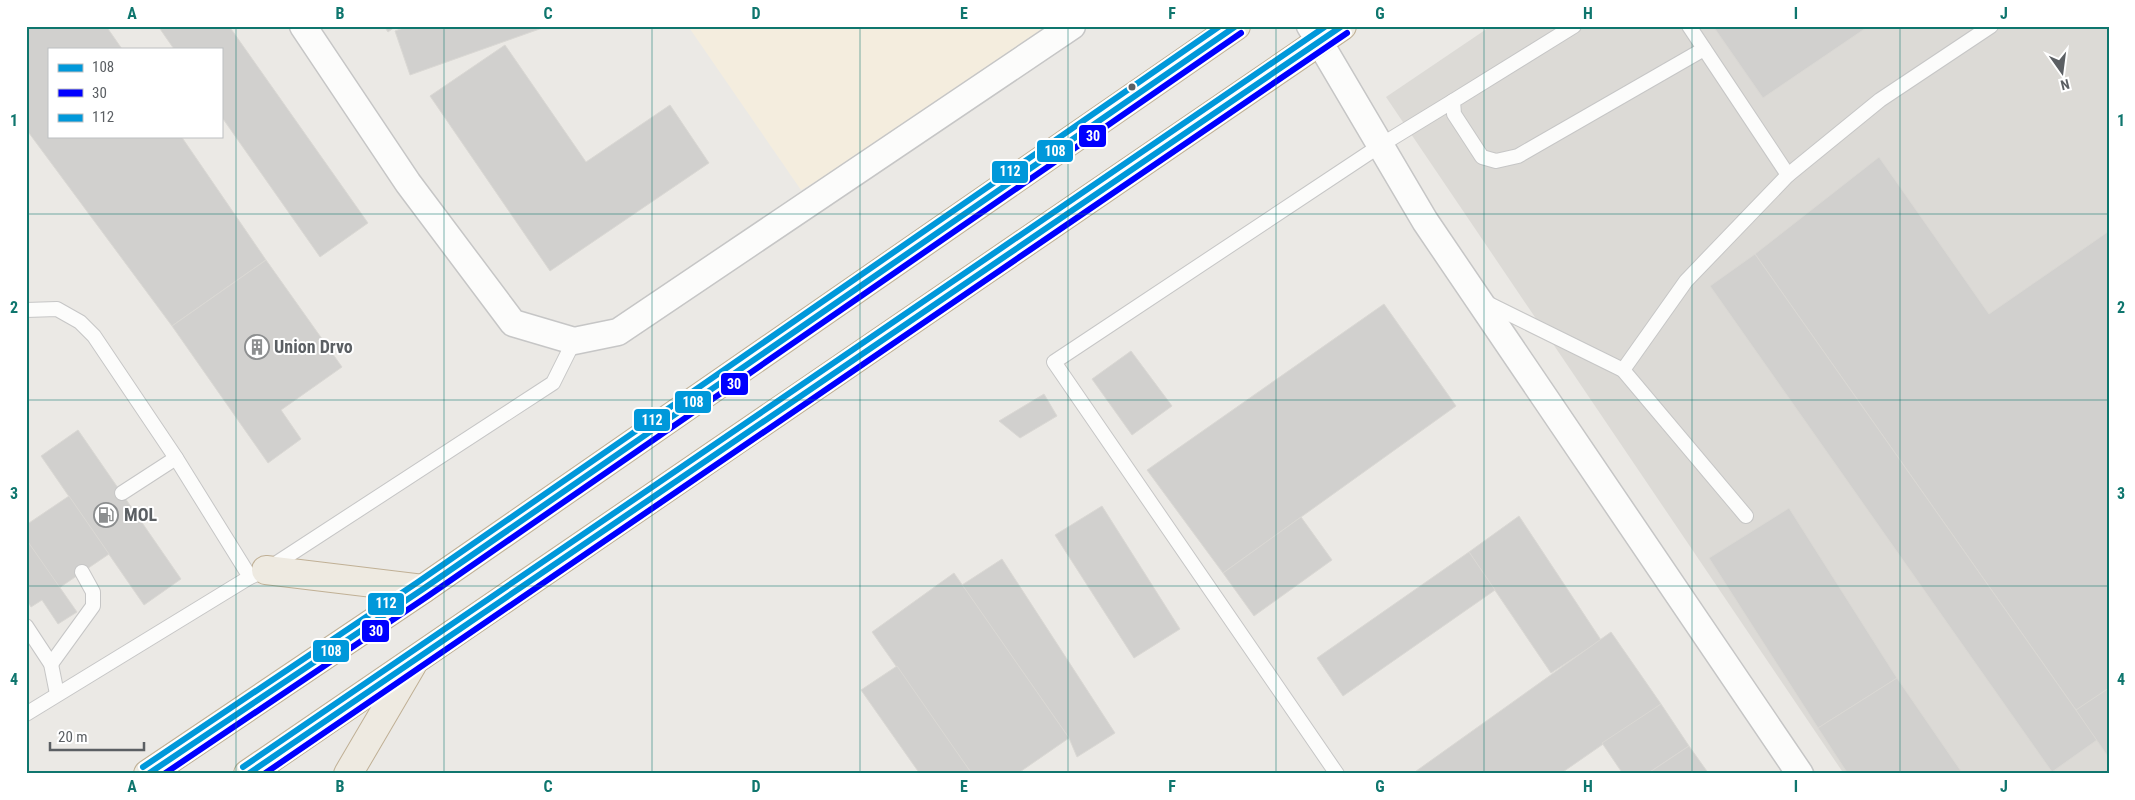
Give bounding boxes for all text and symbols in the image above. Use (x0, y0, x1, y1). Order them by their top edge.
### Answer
text: A (127, 4, 137, 23)
text: B (336, 4, 345, 23)
text: C (543, 4, 553, 23)
text: D (751, 4, 761, 23)
text: E (960, 4, 968, 23)
text: F (1168, 4, 1176, 23)
text: G (1375, 4, 1385, 23)
text: H (1583, 4, 1593, 23)
text: I (1794, 4, 1798, 23)
text: J (2000, 4, 2008, 23)
legend (48, 48, 222, 138)
north arrow (2038, 48, 2088, 98)
text: 108 (92, 58, 114, 76)
text: N (2059, 76, 2071, 93)
unlabelled marker (1127, 82, 1137, 92)
text: 30 (92, 84, 107, 102)
text: 112 (92, 108, 114, 126)
text: 1 (10, 111, 18, 130)
text: 1 (2117, 111, 2125, 130)
line badge: 30 (1078, 124, 1107, 148)
text: 30 (1086, 128, 1100, 144)
line badge: 108 (1036, 139, 1074, 163)
text: 108 (1044, 143, 1066, 159)
line badge: 112 (991, 160, 1029, 184)
text: 112 (999, 163, 1021, 179)
text: 2 (10, 298, 18, 317)
text: 2 (2117, 298, 2125, 317)
building icon: Union Drvo (244, 334, 270, 360)
place label: Union Drvo (274, 336, 353, 357)
line badge: 30 (720, 372, 749, 396)
text: 30 (727, 376, 741, 392)
line badge: 108 (674, 390, 712, 414)
text: 108 (682, 394, 704, 410)
line badge: 112 (633, 408, 671, 432)
text: 112 (641, 412, 663, 428)
text: 3 (10, 484, 18, 503)
text: 3 (2117, 484, 2125, 503)
fuel station icon: MOL (93, 502, 119, 528)
place label: MOL (124, 504, 158, 525)
line badge: 112 (367, 592, 405, 616)
text: 112 (375, 595, 397, 611)
line badge: 30 (361, 619, 390, 643)
text: 30 (369, 623, 383, 639)
line badge: 108 (312, 639, 350, 663)
text: 108 (320, 643, 342, 659)
text: 4 (10, 670, 18, 689)
text: 4 (2117, 670, 2125, 689)
scale bar (50, 720, 144, 752)
text: 20 m (58, 728, 88, 746)
text: A (127, 777, 137, 796)
text: B (336, 777, 345, 796)
text: C (543, 777, 553, 796)
text: D (751, 777, 761, 796)
text: E (960, 777, 968, 796)
text: F (1168, 777, 1176, 796)
text: G (1375, 777, 1385, 796)
text: H (1583, 777, 1593, 796)
text: I (1794, 777, 1798, 796)
text: J (2000, 777, 2008, 796)

